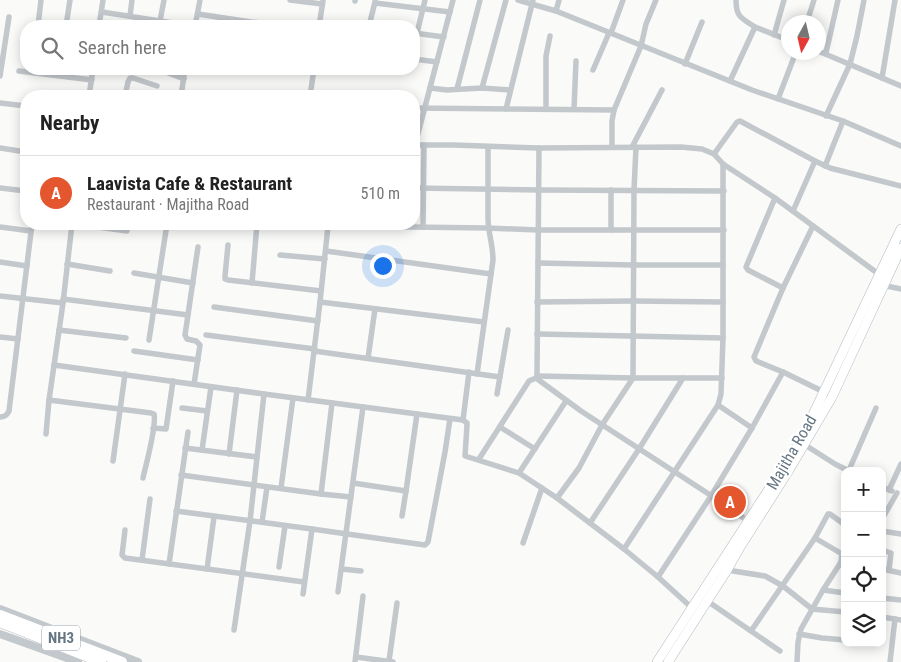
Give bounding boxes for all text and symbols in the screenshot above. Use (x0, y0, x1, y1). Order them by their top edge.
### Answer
north arrow (781, 15, 826, 60)
search box (20, 20, 420, 75)
icon: search (38, 34, 66, 62)
text: Search here (78, 36, 166, 59)
text: Nearby (40, 111, 99, 135)
text: Laavista Cafe & Restaurant (87, 172, 292, 195)
text: A (51, 184, 61, 203)
text: 510 m (361, 184, 400, 203)
text: Restaurant · Majitha Road (87, 195, 249, 214)
your location (370, 253, 396, 279)
street label: Majitha Road (762, 412, 820, 493)
map controls (841, 467, 886, 647)
button: + (841, 467, 886, 512)
pin: A (714, 483, 746, 521)
button: − (841, 512, 886, 557)
button: locate (841, 557, 886, 602)
button: layers (841, 602, 886, 647)
road number: NH3 (42, 626, 80, 650)

